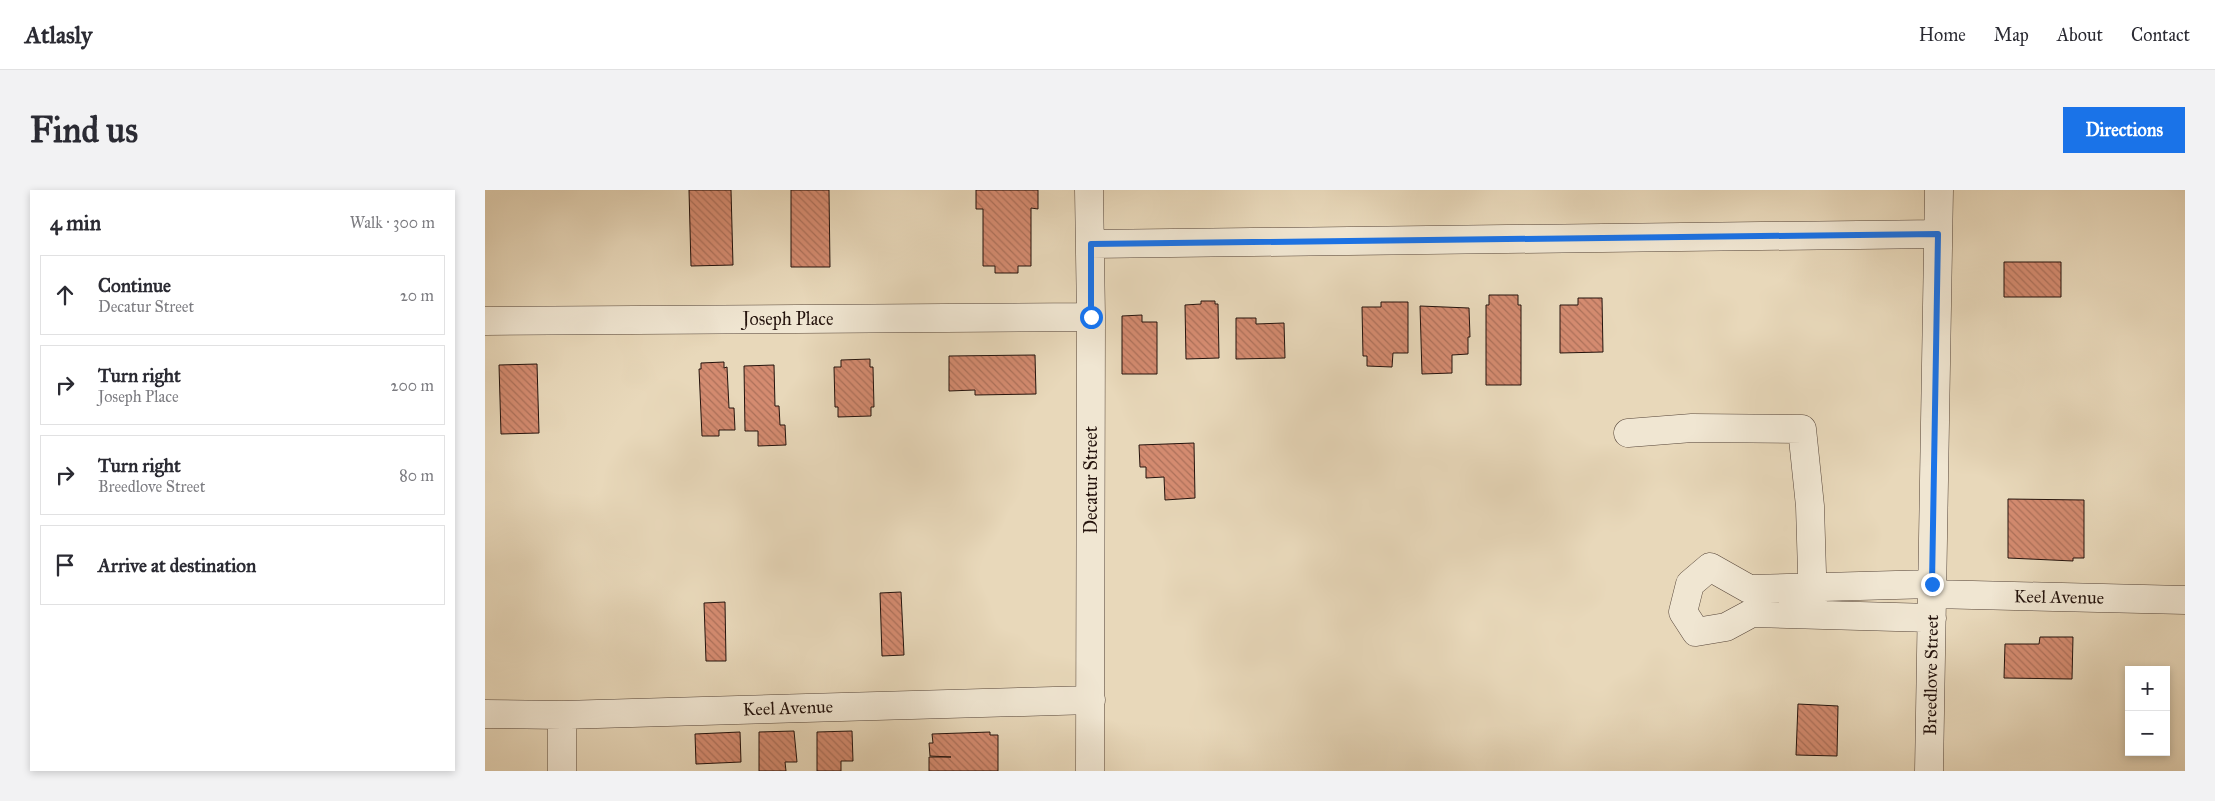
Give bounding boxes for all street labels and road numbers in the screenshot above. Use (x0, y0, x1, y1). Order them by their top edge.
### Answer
street label: Joseph Place (741, 308, 833, 331)
street label: Decatur Street (1080, 425, 1102, 534)
street label: Keel Avenue (2014, 585, 2104, 609)
street label: Breedlove Street (1919, 614, 1943, 736)
street label: Keel Avenue (742, 695, 834, 721)

